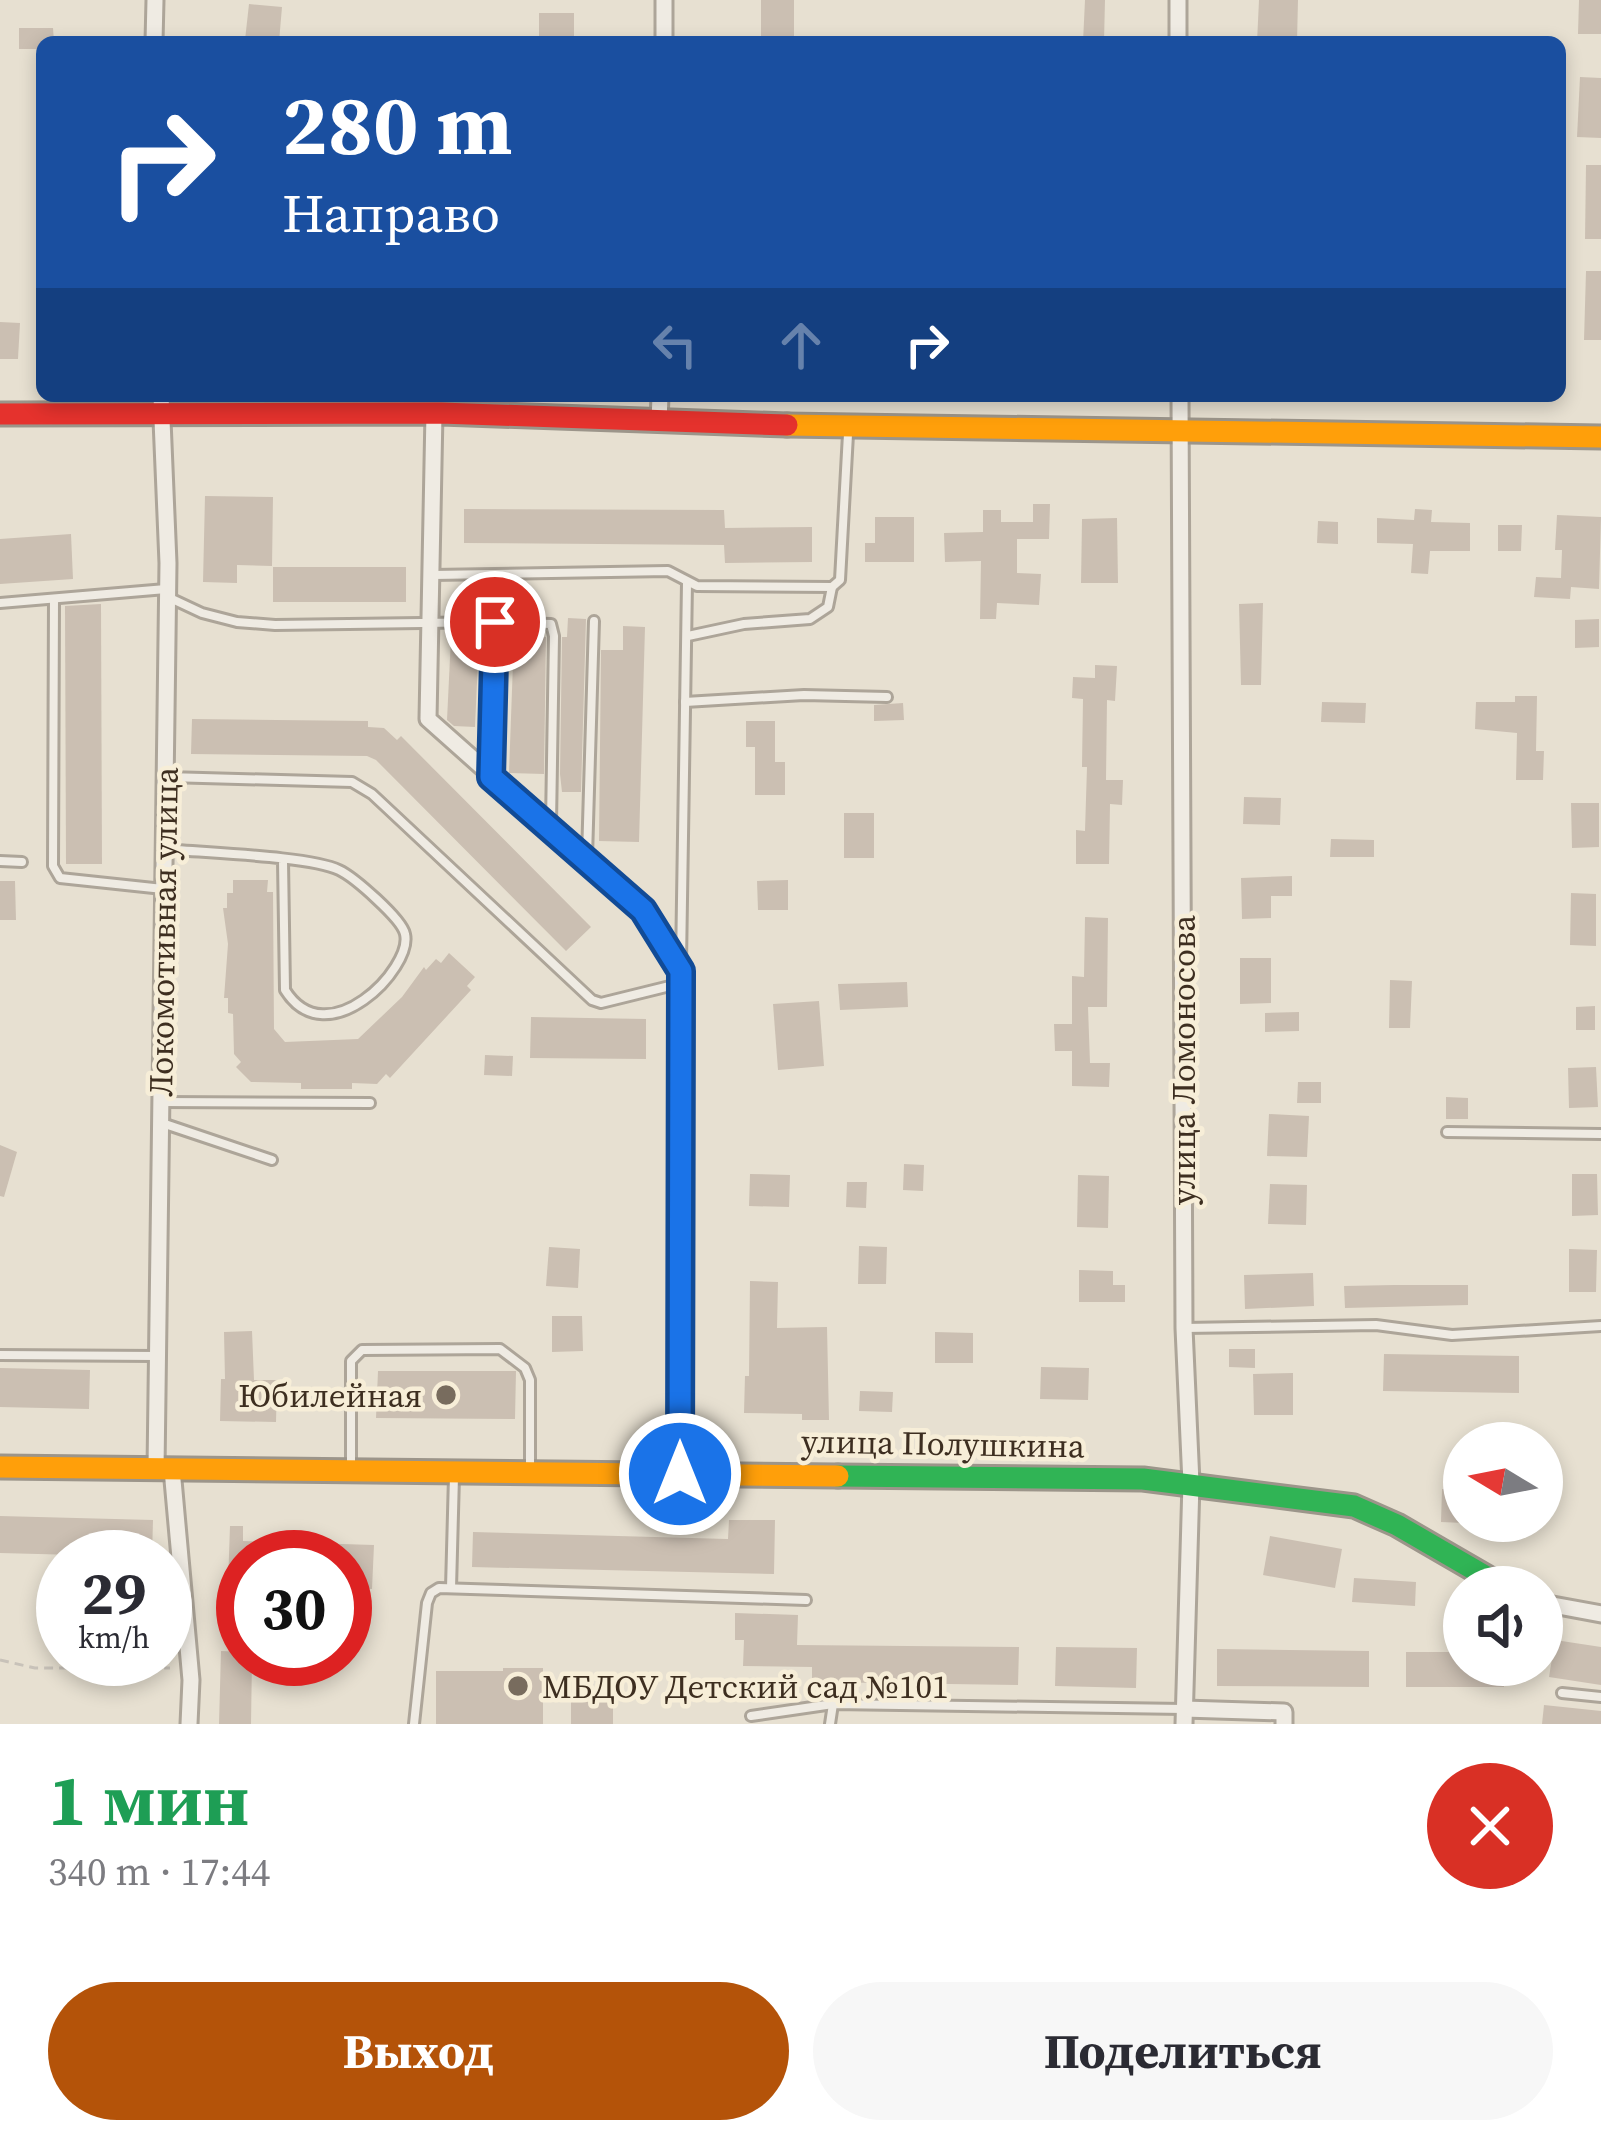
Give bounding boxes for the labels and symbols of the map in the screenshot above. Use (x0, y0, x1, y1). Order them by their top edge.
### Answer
pin (444, 571, 546, 673)
street label: Локомотивная улица (138, 767, 189, 1097)
street label: улица Ломоносова (1161, 915, 1206, 1205)
place label: Юбилейная (238, 1373, 422, 1418)
marker: Юбилейная (433, 1382, 459, 1408)
position arrow (617, 1411, 743, 1537)
street label: улица Полушкина (801, 1419, 1085, 1468)
north arrow (1443, 1422, 1563, 1542)
speed limit sign: 30 (216, 1530, 372, 1686)
place label: МБДОУ Детский сад №101 (542, 1664, 948, 1709)
marker: МБДОУ Детский сад №101 (505, 1673, 531, 1699)

